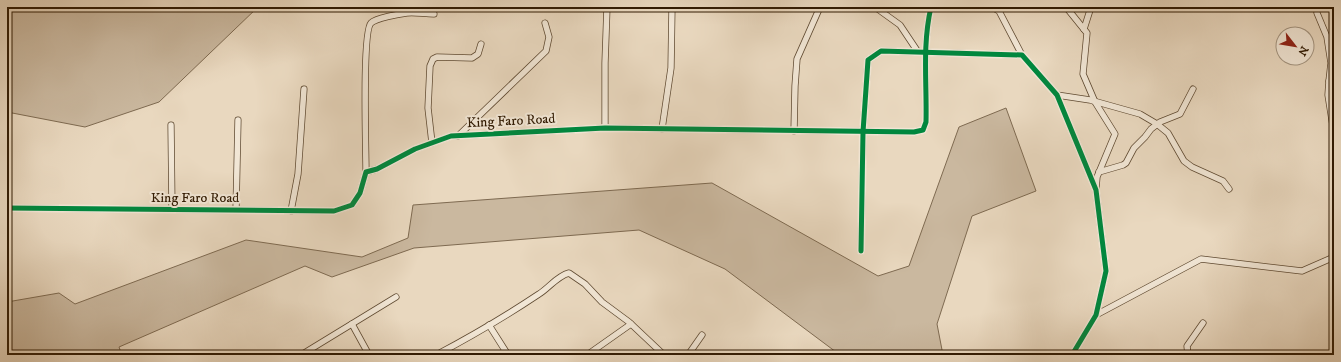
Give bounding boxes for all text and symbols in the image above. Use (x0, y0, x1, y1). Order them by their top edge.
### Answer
north arrow (1275, 26, 1315, 66)
text: N (1294, 43, 1311, 58)
street label: King Faro Road (466, 110, 556, 132)
street label: King Faro Road (151, 189, 239, 207)

